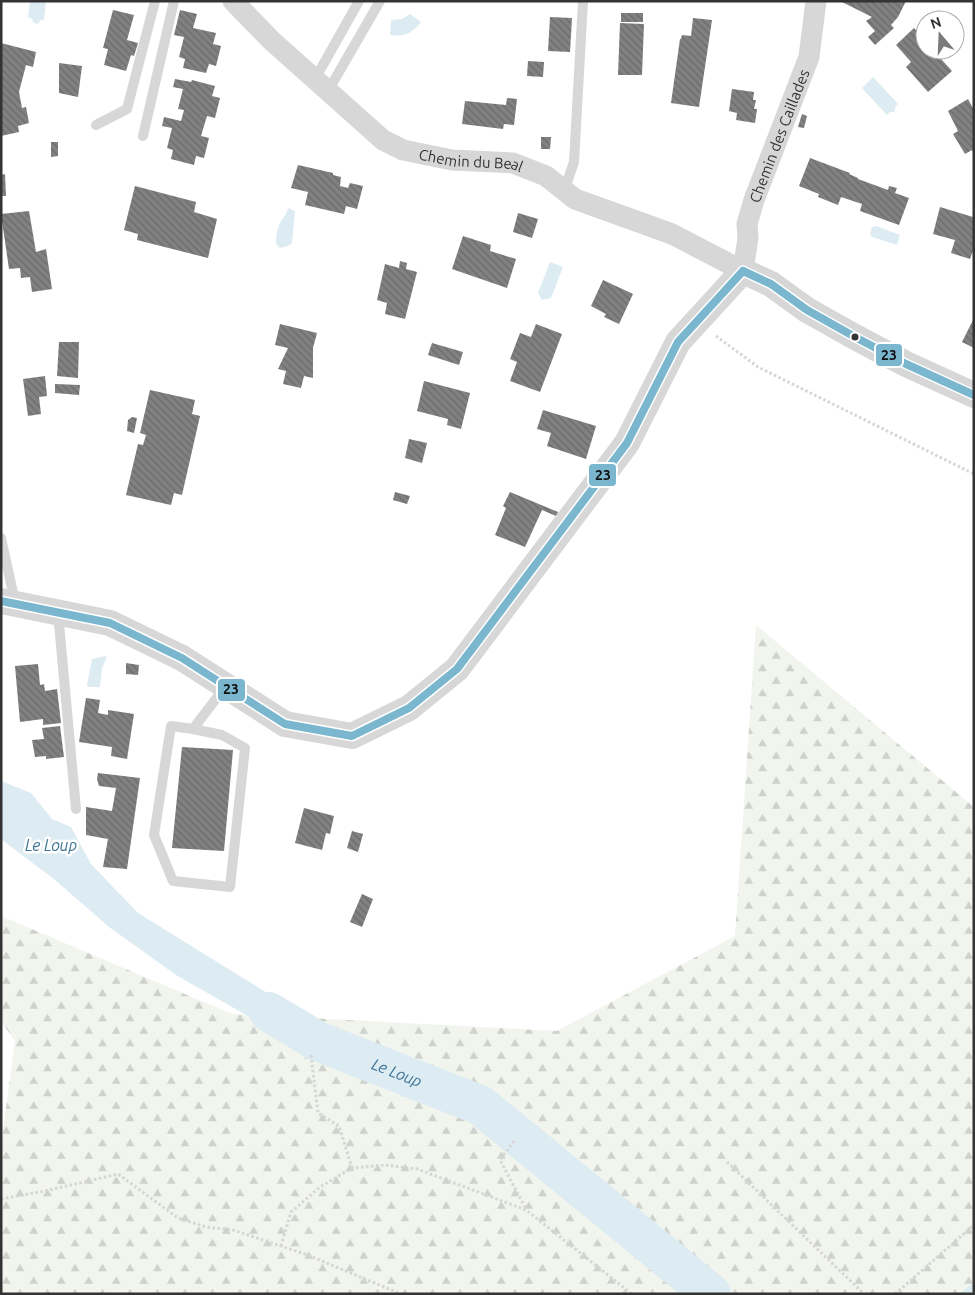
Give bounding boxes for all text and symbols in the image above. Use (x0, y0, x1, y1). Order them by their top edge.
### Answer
north arrow (915, 10, 965, 60)
text: N (928, 13, 943, 32)
street label: Chemin des Caillades (745, 67, 812, 205)
street label: Chemin du Beal (418, 145, 526, 175)
unlabelled marker (850, 332, 860, 342)
line badge: 23 (875, 343, 903, 367)
text: 23 (881, 347, 897, 363)
line badge: 23 (588, 463, 617, 487)
text: 23 (595, 467, 611, 483)
line badge: 23 (217, 678, 246, 702)
text: 23 (223, 681, 239, 697)
water label: Le Loup (25, 836, 77, 854)
water label: Le Loup (369, 1055, 425, 1090)

